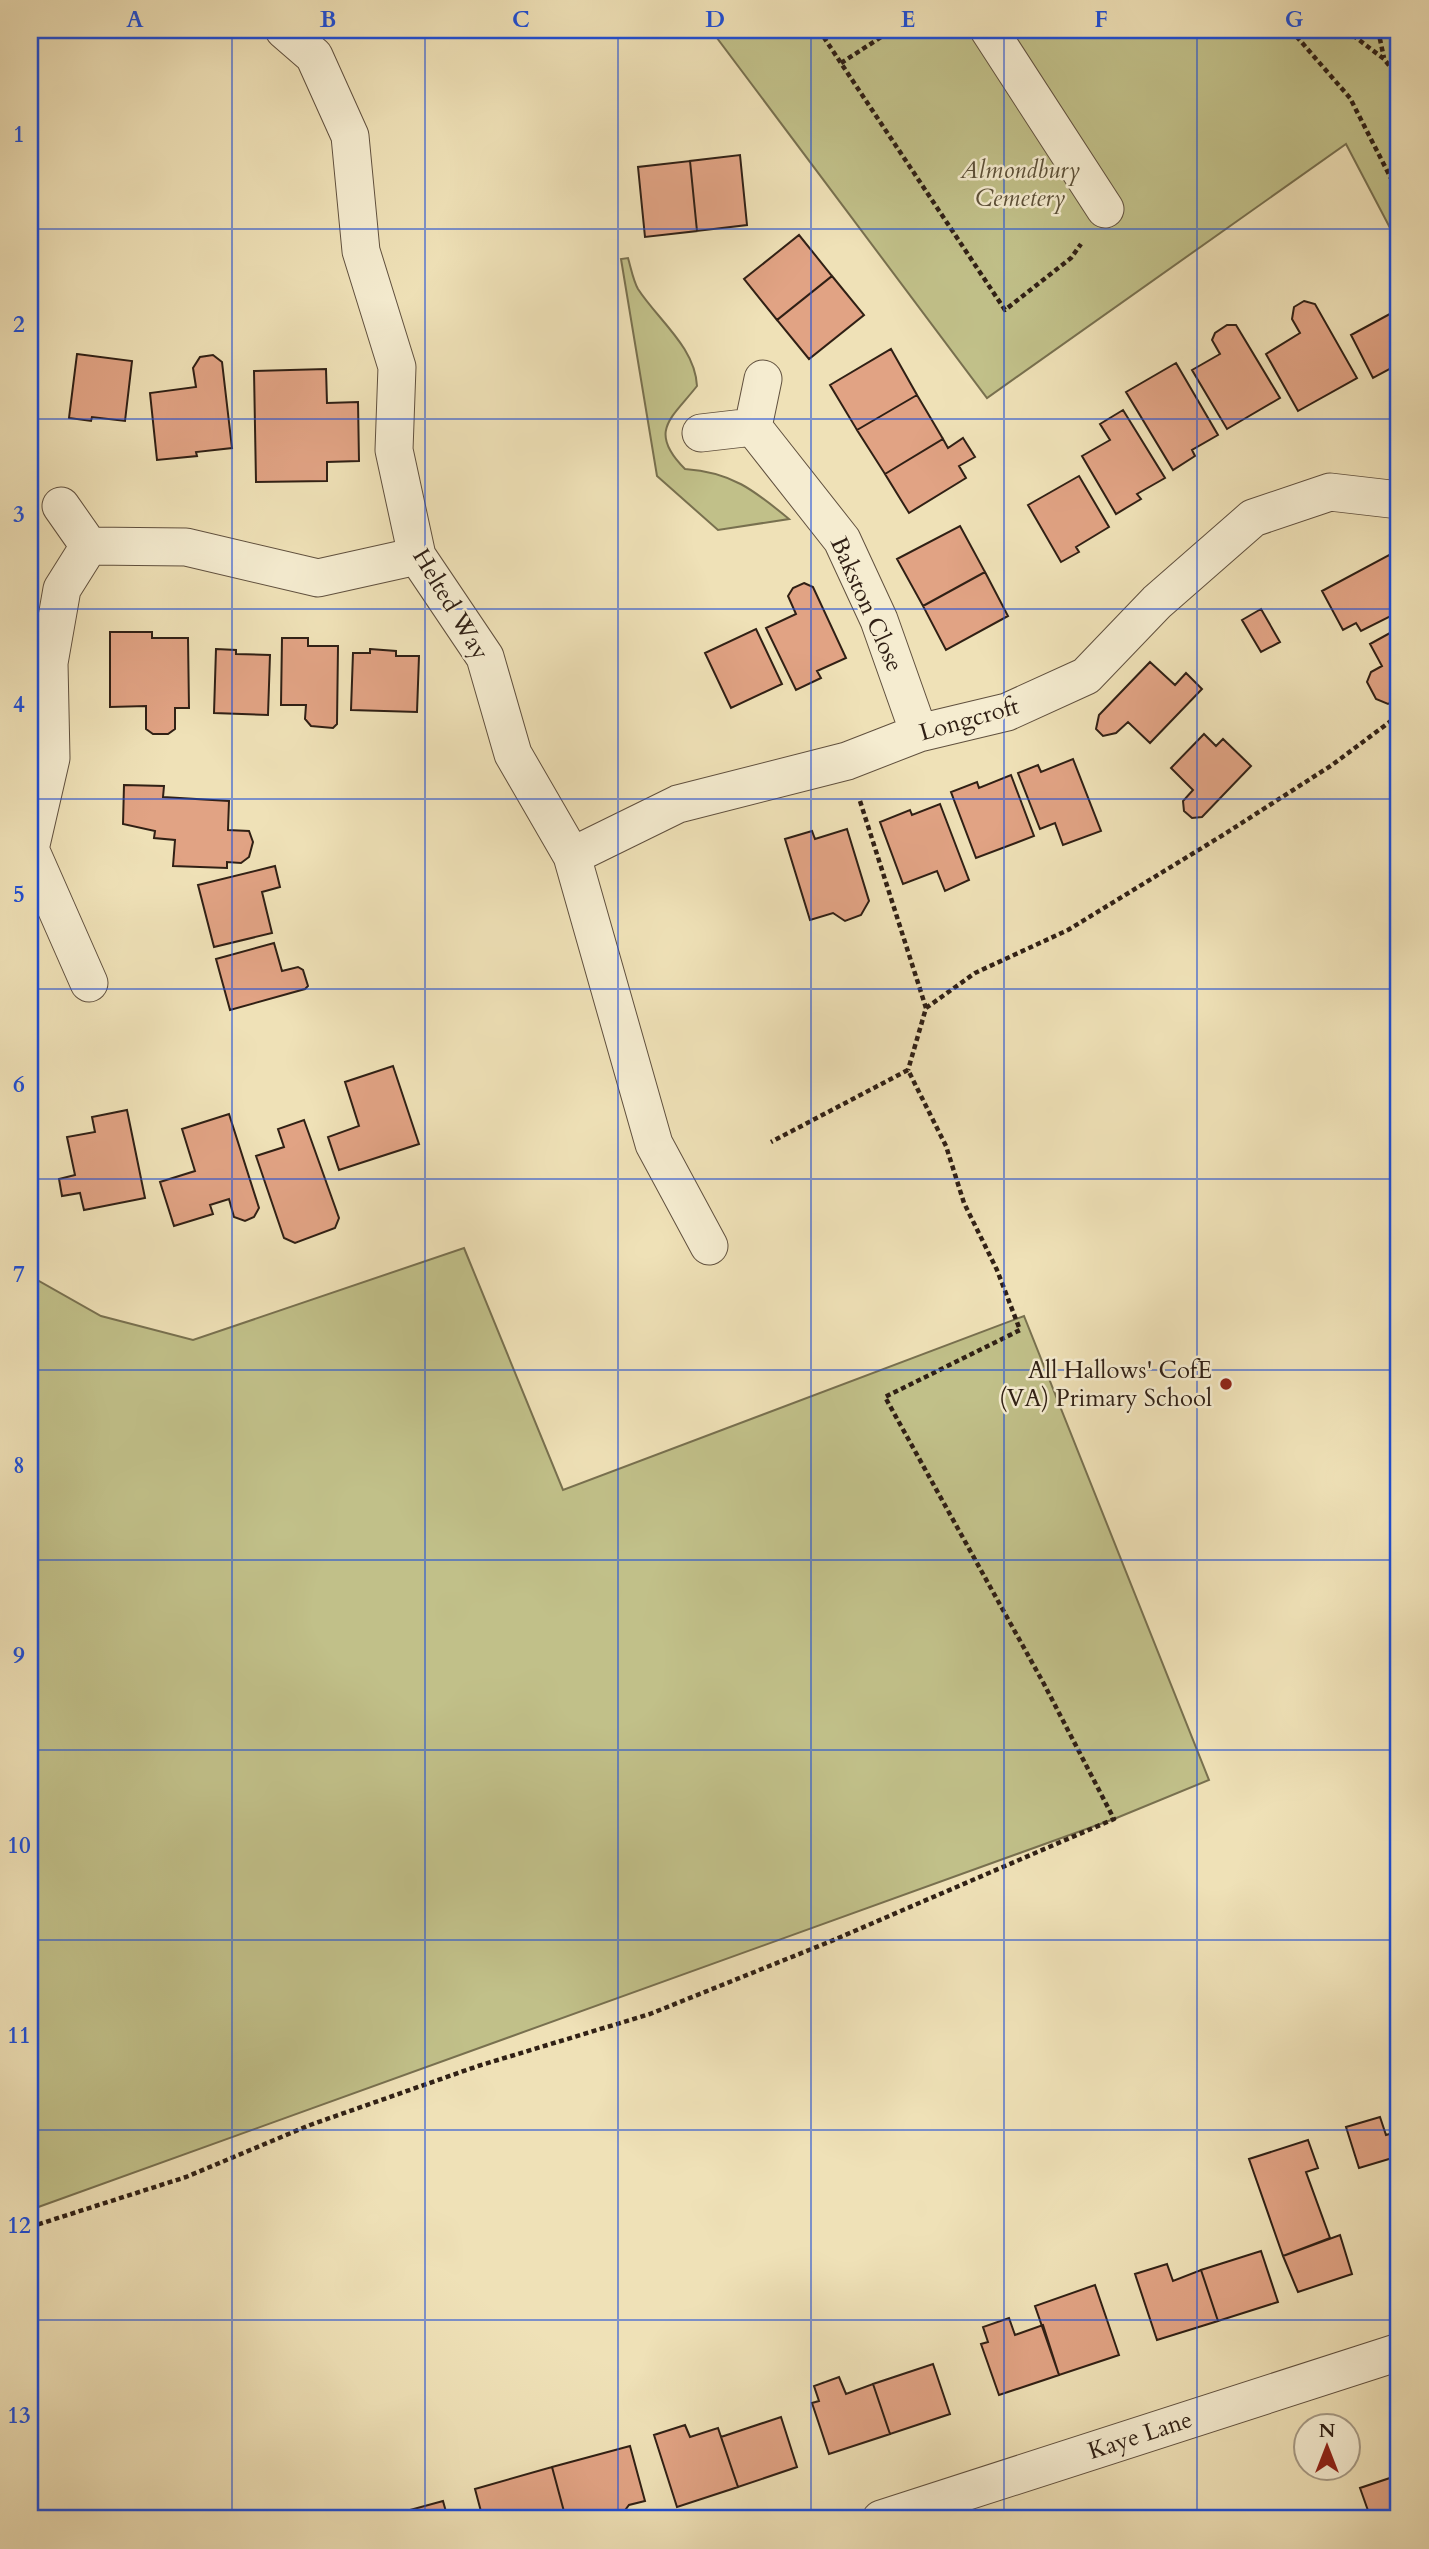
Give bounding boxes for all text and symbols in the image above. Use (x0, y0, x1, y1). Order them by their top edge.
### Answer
text: A (126, 4, 144, 35)
text: B (320, 4, 336, 35)
text: C (512, 4, 530, 35)
text: D (705, 4, 725, 35)
text: E (901, 4, 915, 35)
text: F (1094, 4, 1108, 35)
text: G (1285, 4, 1304, 35)
text: 1 (13, 119, 25, 150)
park label: Almondbury Cemetery (959, 154, 1080, 215)
text: 2 (13, 309, 25, 340)
text: 3 (13, 499, 25, 530)
street label: Bakston Close (822, 531, 911, 677)
street label: Helted Way (404, 542, 497, 666)
text: 4 (13, 689, 25, 720)
street label: Longcroft (915, 689, 1023, 749)
text: 5 (13, 879, 25, 910)
text: 6 (13, 1069, 25, 1100)
text: 7 (13, 1259, 25, 1290)
place label: All Hallows' CofE (VA) Primary School (999, 1354, 1212, 1415)
marker: All Hallows' CofE (VA) Primary School (1218, 1376, 1234, 1392)
text: 8 (13, 1450, 25, 1481)
text: 9 (13, 1640, 25, 1671)
text: 10 (7, 1830, 31, 1861)
text: 11 (7, 2020, 31, 2051)
text: 12 (7, 2210, 31, 2241)
text: 13 (7, 2400, 31, 2431)
street label: Kaye Lane (1084, 2403, 1196, 2468)
north arrow (1292, 2412, 1362, 2482)
text: N (1319, 2418, 1336, 2444)

